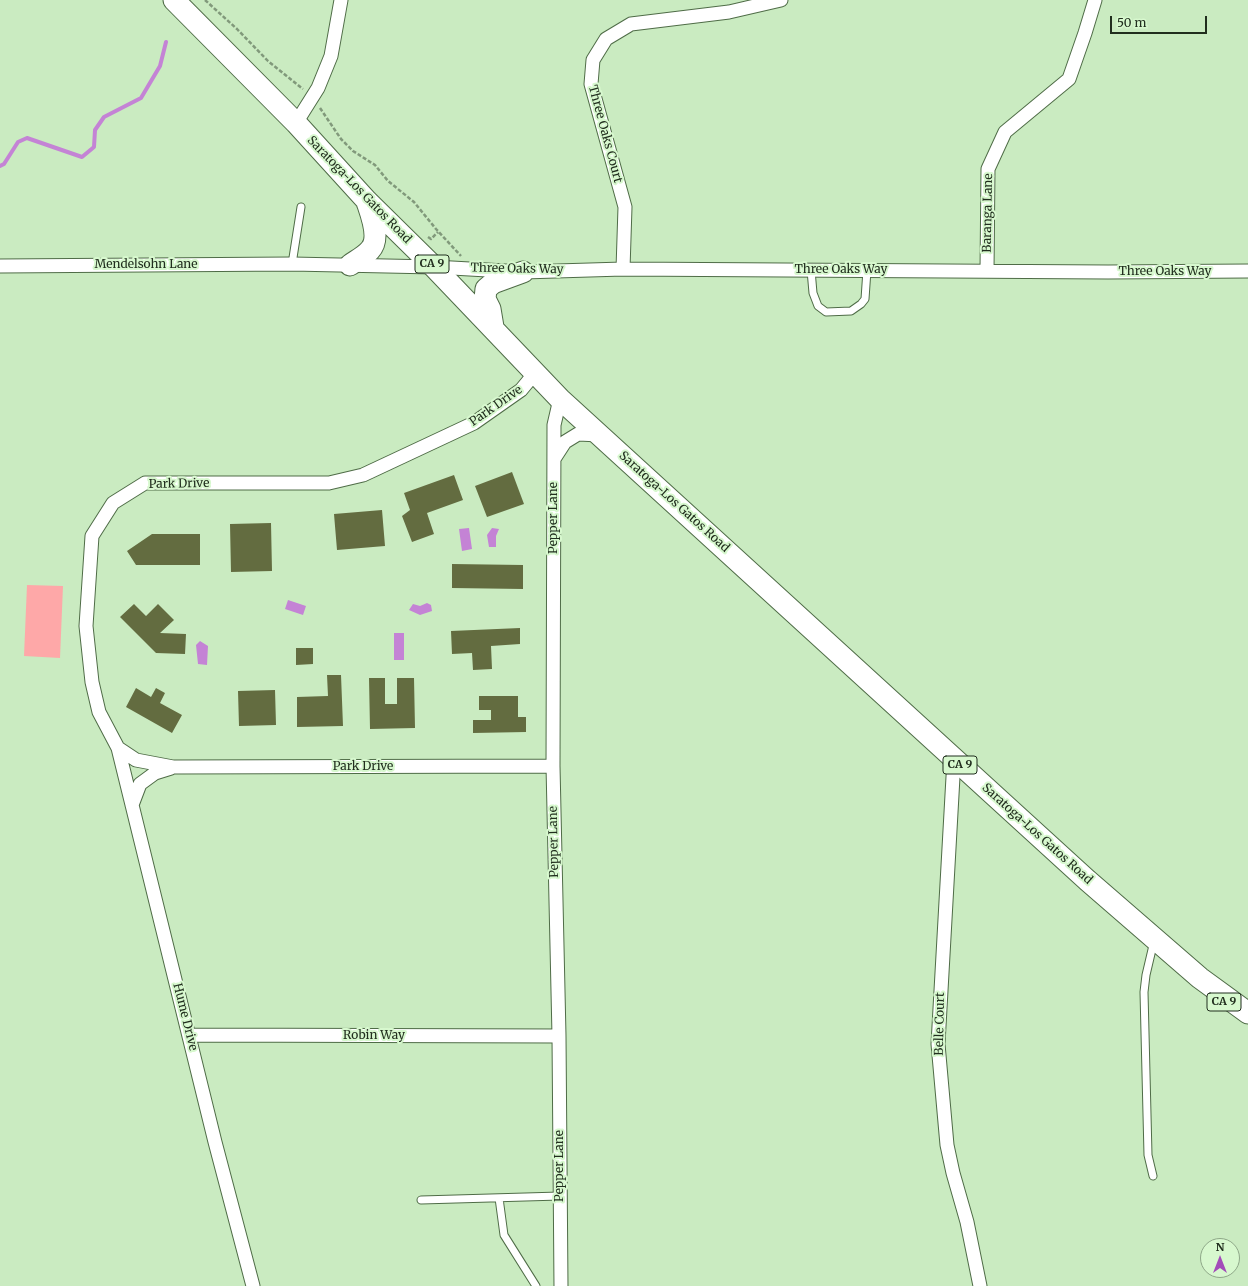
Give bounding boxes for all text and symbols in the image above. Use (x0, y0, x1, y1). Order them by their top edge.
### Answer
scale bar (1112, 8, 1209, 34)
text: 50 m (1117, 15, 1146, 30)
street label: Three Oaks Court (585, 84, 625, 184)
street label: Saratoga-Los Gatos Road (304, 133, 414, 247)
street label: Baranga Lane (980, 173, 996, 253)
road number: CA 9 (415, 255, 449, 273)
street label: Mendelsohn Lane (94, 258, 198, 272)
street label: Three Oaks Way (470, 261, 564, 277)
street label: Three Oaks Way (794, 263, 888, 277)
street label: Three Oaks Way (1118, 265, 1212, 279)
street label: Park Drive (467, 383, 525, 429)
street label: Saratoga-Los Gatos Road (616, 449, 732, 555)
street label: Park Drive (149, 476, 209, 492)
street label: Pepper Lane (547, 482, 561, 554)
road number: CA 9 (943, 756, 977, 774)
street label: Park Drive (333, 760, 393, 774)
street label: Saratoga-Los Gatos Road (979, 781, 1095, 887)
street label: Pepper Lane (546, 806, 562, 878)
street label: Hume Drive (170, 982, 200, 1052)
street label: Belle Court (932, 992, 948, 1056)
road number: CA 9 (1207, 993, 1241, 1011)
street label: Robin Way (343, 1029, 405, 1043)
street label: Pepper Lane (553, 1130, 567, 1202)
north arrow (1200, 1238, 1240, 1278)
text: N (1216, 1240, 1224, 1254)

